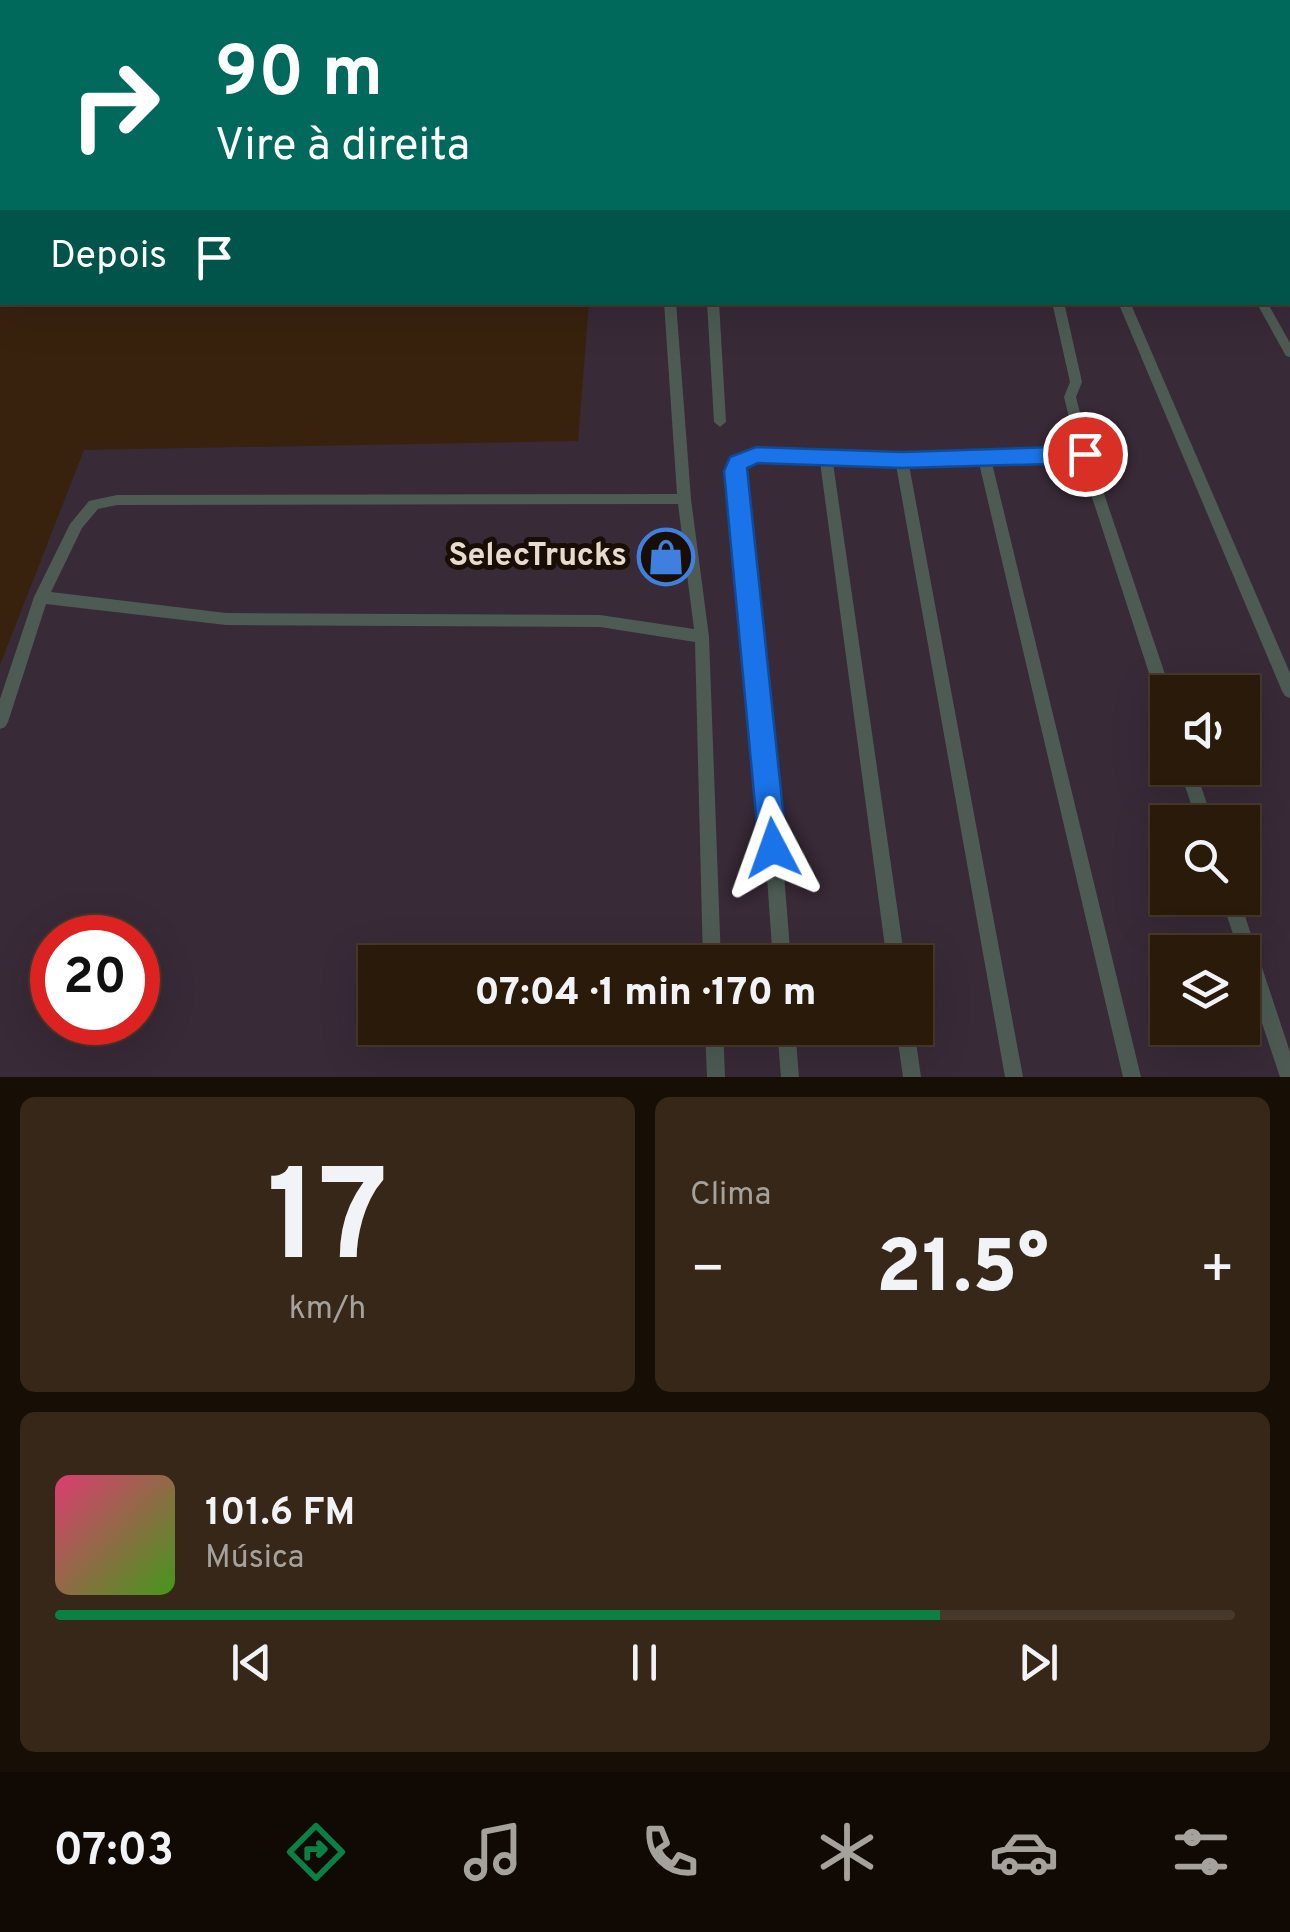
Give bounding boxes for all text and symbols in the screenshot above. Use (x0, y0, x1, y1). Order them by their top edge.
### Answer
text: 90 m (215, 32, 383, 121)
icon: right (50, 40, 180, 170)
text: Vire à direita (215, 119, 470, 176)
icon: arrive (187, 230, 242, 285)
text: Depois (50, 233, 167, 282)
pin (1043, 412, 1128, 497)
icon: arrive (1058, 427, 1113, 482)
shop icon: SelecTrucks (636, 527, 696, 587)
place label: SelecTrucks (448, 537, 627, 577)
map controls (1150, 675, 1260, 1045)
button: sound (1150, 675, 1260, 785)
position arrow (721, 796, 825, 900)
button: search (1150, 805, 1260, 915)
speed limit sign: 20 (30, 915, 160, 1045)
button: layers (1150, 935, 1260, 1045)
text: 07:04 · 1 min · 170 m (475, 970, 816, 1019)
text: 17 (267, 1142, 388, 1307)
text: Clima (690, 1176, 771, 1216)
text: 21.5° (876, 1224, 1049, 1319)
text: − (690, 1237, 725, 1307)
text: + (1200, 1237, 1235, 1307)
text: km/h (289, 1290, 366, 1330)
text: 101.6 FM (205, 1490, 355, 1539)
text: Música (205, 1539, 304, 1579)
icon: previous (224, 1635, 279, 1690)
icon: pause (617, 1635, 672, 1690)
icon: next (1011, 1635, 1066, 1690)
icon: directions (281, 1817, 351, 1887)
icon: music (458, 1817, 528, 1887)
icon: phone (635, 1817, 705, 1887)
icon: climate (812, 1817, 882, 1887)
icon: car (989, 1817, 1059, 1887)
icon: filters (1166, 1817, 1236, 1887)
text: 07:03 (54, 1824, 174, 1881)

